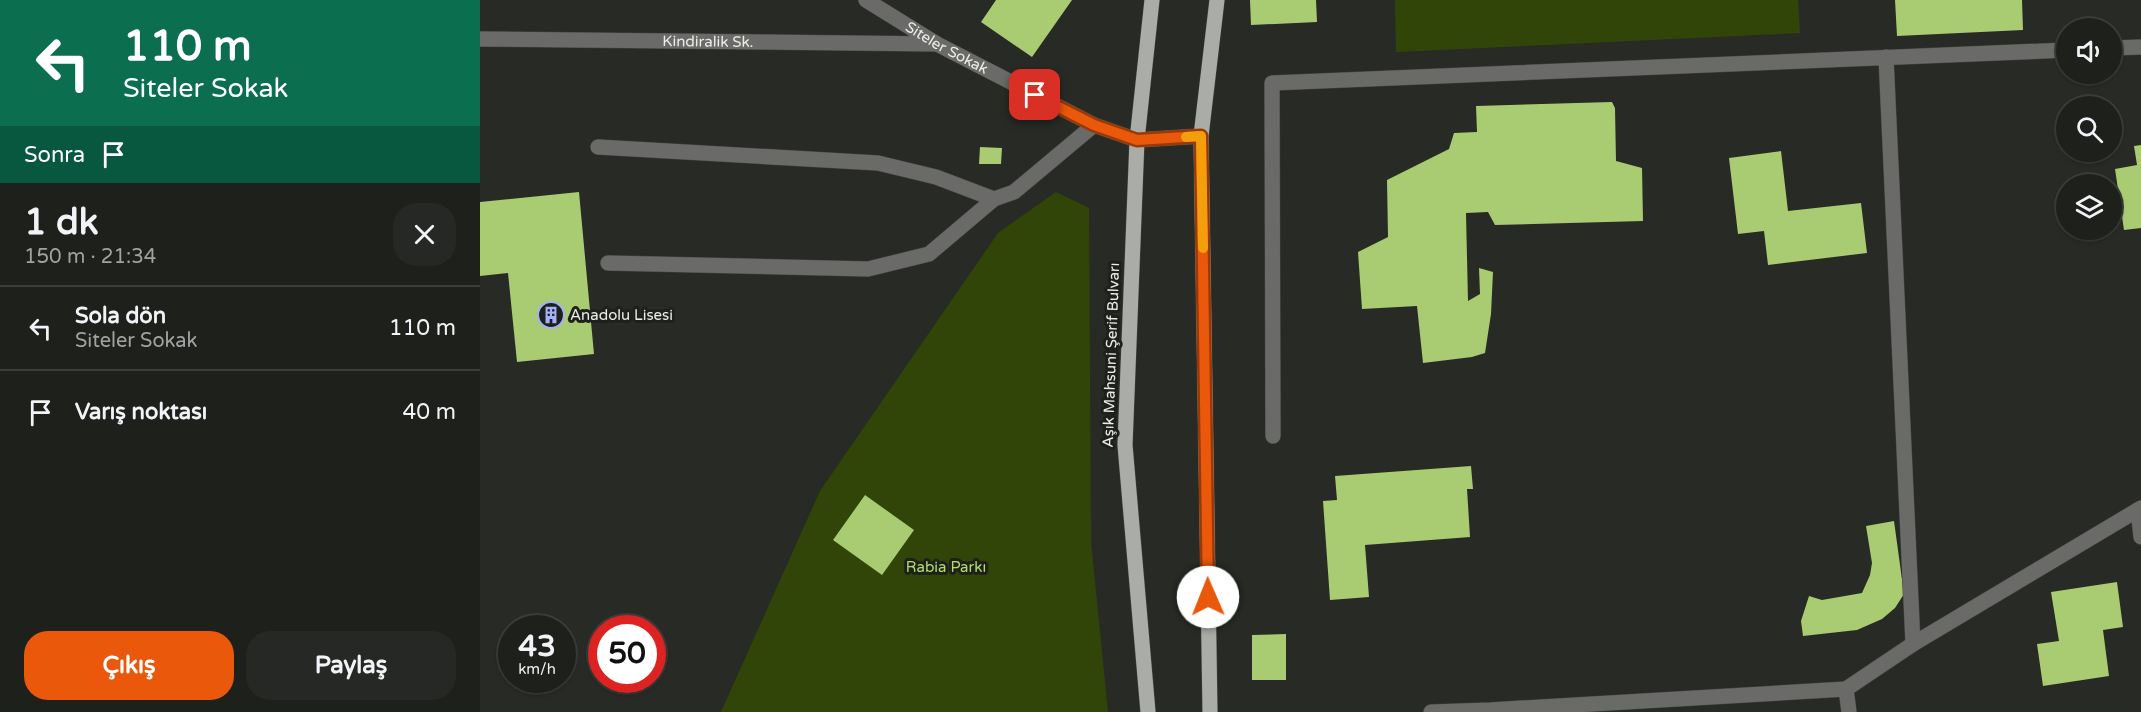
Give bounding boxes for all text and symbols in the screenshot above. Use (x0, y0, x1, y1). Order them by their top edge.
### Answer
street label: Siteler Sokak (902, 18, 991, 78)
map controls (2056, 18, 2122, 240)
button: sound (2056, 18, 2122, 84)
text: 110 m (123, 21, 252, 72)
icon: left (24, 24, 102, 102)
street label: Kindiralik Sk. (662, 32, 754, 51)
pin (1009, 69, 1060, 120)
text: Siteler Sokak (123, 72, 288, 105)
icon: arrive (1018, 78, 1051, 111)
button: search (2056, 96, 2122, 162)
icon: arrive (97, 138, 130, 171)
text: Sonra (24, 142, 85, 168)
button: layers (2056, 174, 2122, 240)
text: 1 dk (24, 201, 98, 244)
button: close (393, 203, 456, 266)
text: 150 m · 21:34 (24, 245, 156, 269)
street label: Aşık Mahsuni Şerif Bulvarı (1099, 262, 1123, 448)
building icon: Anadolu Lisesi (536, 300, 566, 330)
text: Sola dön (75, 303, 166, 329)
place label: Anadolu Lisesi (570, 306, 673, 324)
icon: left (24, 312, 57, 345)
text: 110 m (389, 315, 456, 341)
text: Siteler Sokak (75, 329, 197, 353)
icon: arrive (24, 396, 57, 429)
text: Varış noktası (75, 399, 207, 425)
text: 40 m (402, 399, 456, 425)
park label: Rabia Parkı (906, 558, 986, 576)
position arrow (1176, 565, 1240, 629)
speed limit sign: 50 (588, 615, 666, 693)
text: 43 (518, 628, 556, 665)
button: Çıkış (24, 631, 234, 700)
button: Paylaş (246, 631, 456, 700)
text: km/h (518, 660, 556, 678)

